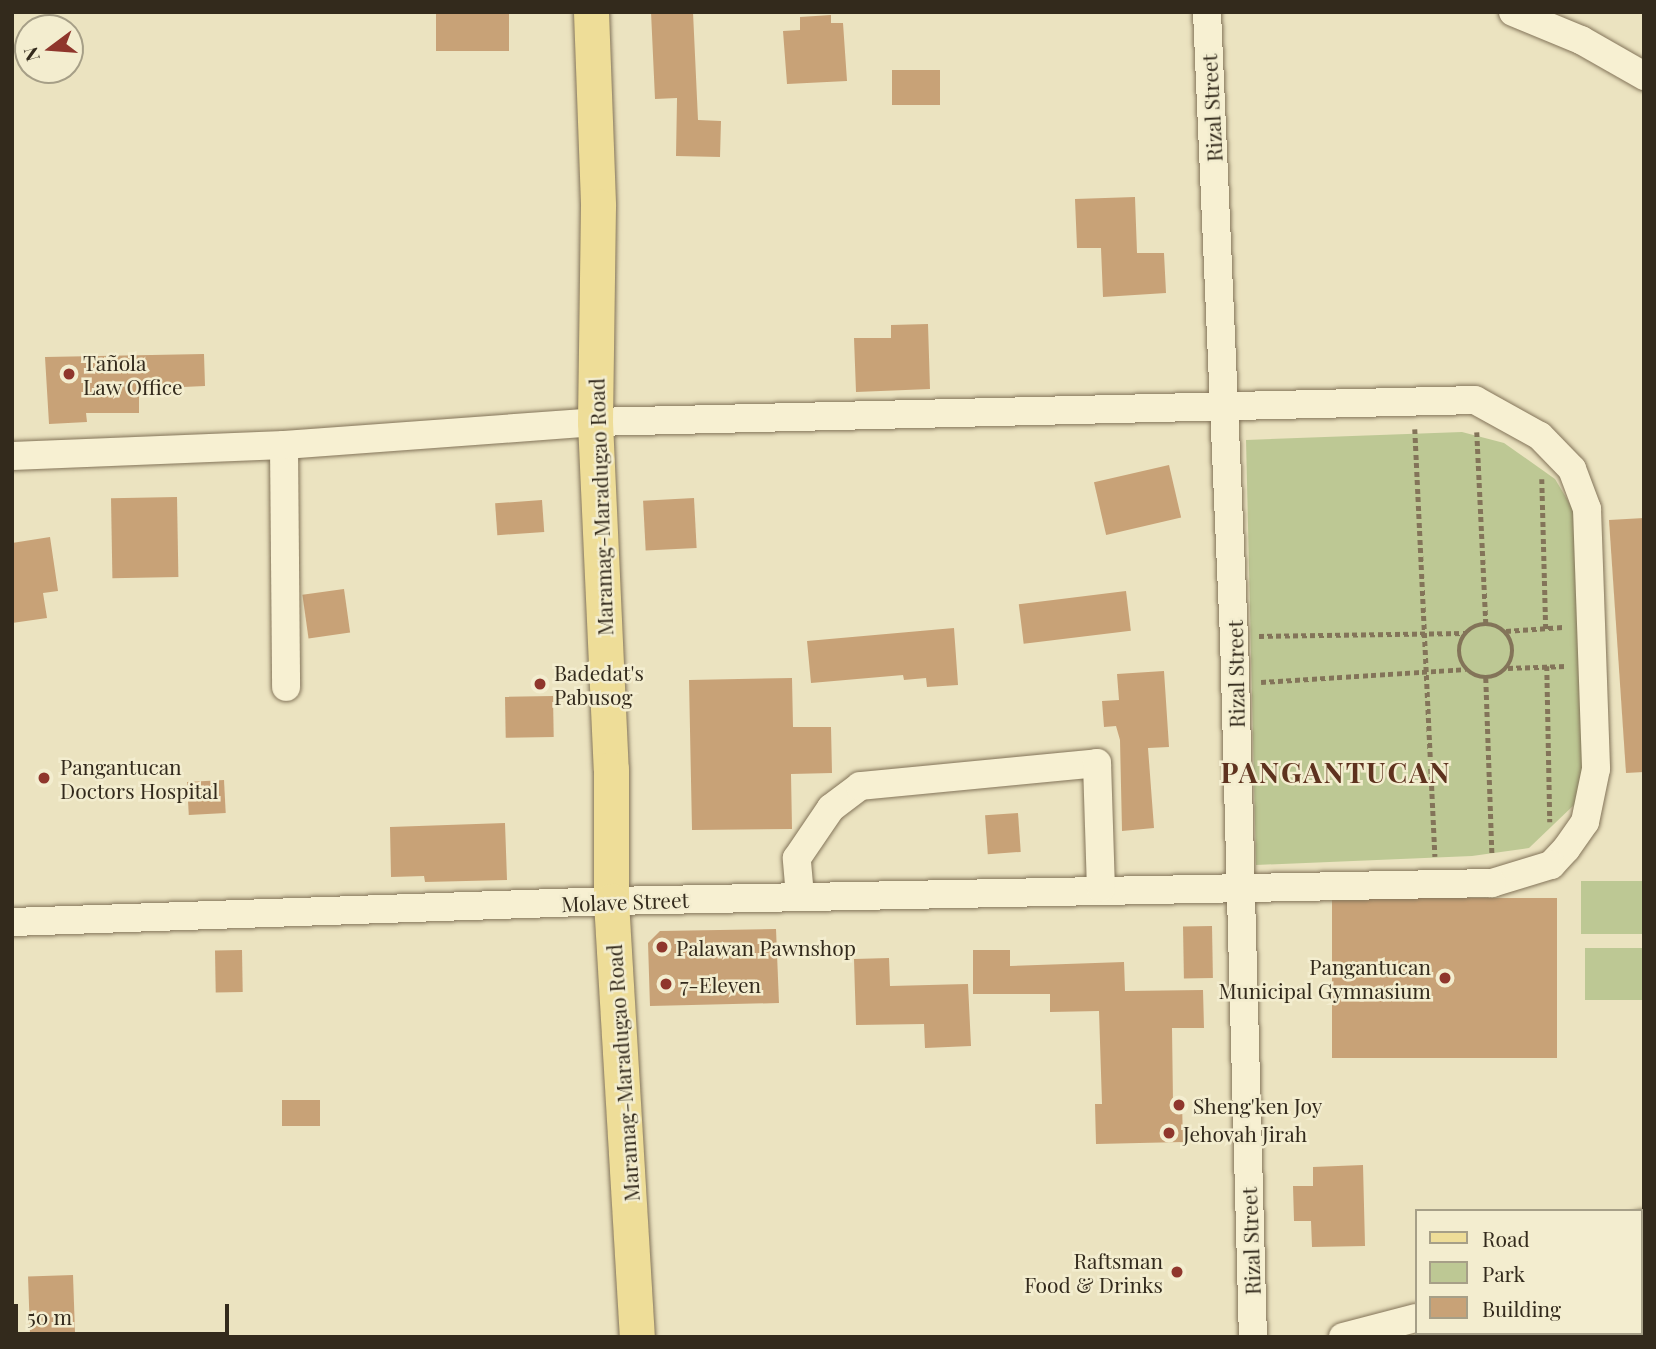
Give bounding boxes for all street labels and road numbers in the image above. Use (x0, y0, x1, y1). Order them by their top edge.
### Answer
street label: Rizal Street (1196, 53, 1226, 163)
street label: Maramag-Maradugao Road (583, 378, 617, 636)
street label: Rizal Street (1221, 620, 1249, 728)
street label: Molave Street (561, 886, 689, 916)
street label: Maramag-Maradugao Road (600, 944, 644, 1202)
street label: Rizal Street (1236, 1187, 1264, 1295)

